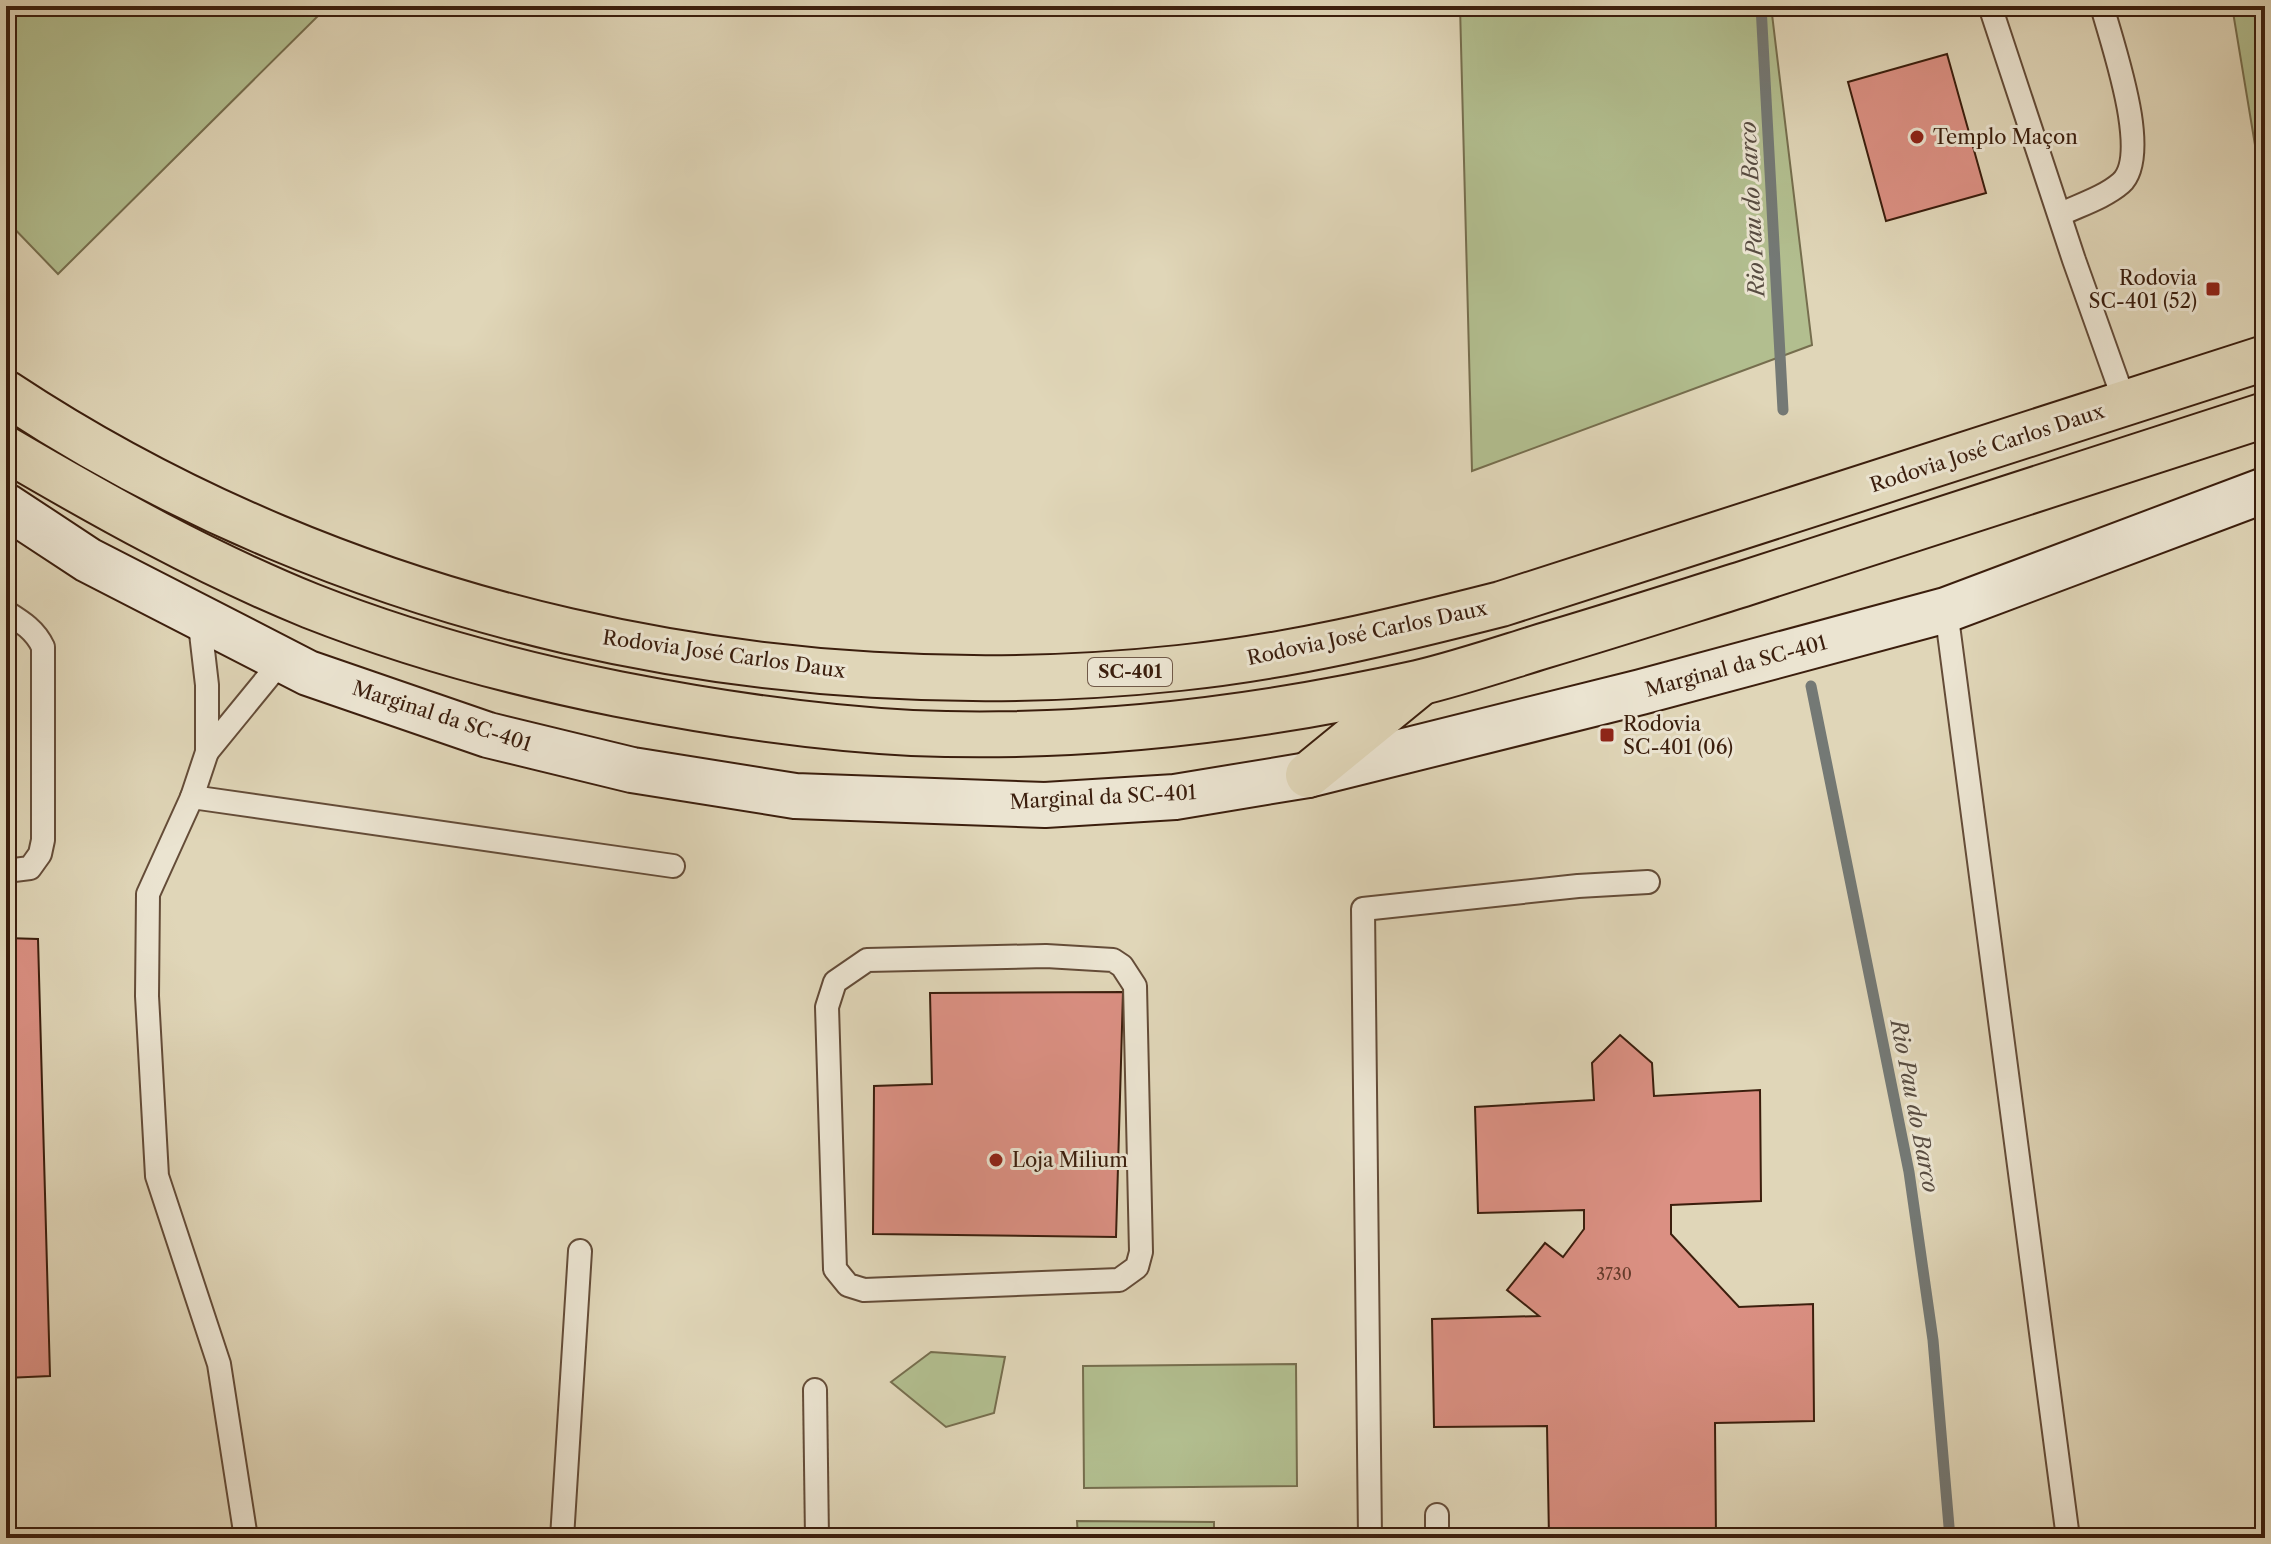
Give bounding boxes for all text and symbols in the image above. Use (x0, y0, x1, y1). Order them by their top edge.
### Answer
water label: Rio Pau do Barco (1734, 121, 1771, 299)
place label: Templo Maçon (1933, 125, 2078, 149)
marker: Templo Maçon (1908, 128, 1926, 146)
place label: Rodovia SC-401 (52) (2088, 266, 2197, 313)
marker: Rodovia SC-401 (52) (2204, 280, 2222, 298)
street label: Rodovia José Carlos Daux (1867, 399, 2107, 497)
street label: Rodovia José Carlos Daux (1245, 596, 1490, 670)
street label: Rodovia José Carlos Daux (601, 625, 847, 683)
street label: Marginal da SC-401 (1643, 630, 1830, 702)
road number: SC-401 (1088, 658, 1172, 686)
street label: Marginal da SC-401 (349, 676, 535, 756)
place label: Rodovia SC-401 (06) (1623, 712, 1733, 759)
marker: Rodovia SC-401 (06) (1598, 726, 1616, 744)
street label: Marginal da SC-401 (1009, 780, 1198, 814)
water label: Rio Pau do Barco (1884, 1015, 1945, 1195)
place label: Loja Milium (1012, 1148, 1128, 1172)
marker: Loja Milium (987, 1151, 1005, 1169)
house number: 3730 (1596, 1264, 1632, 1284)

